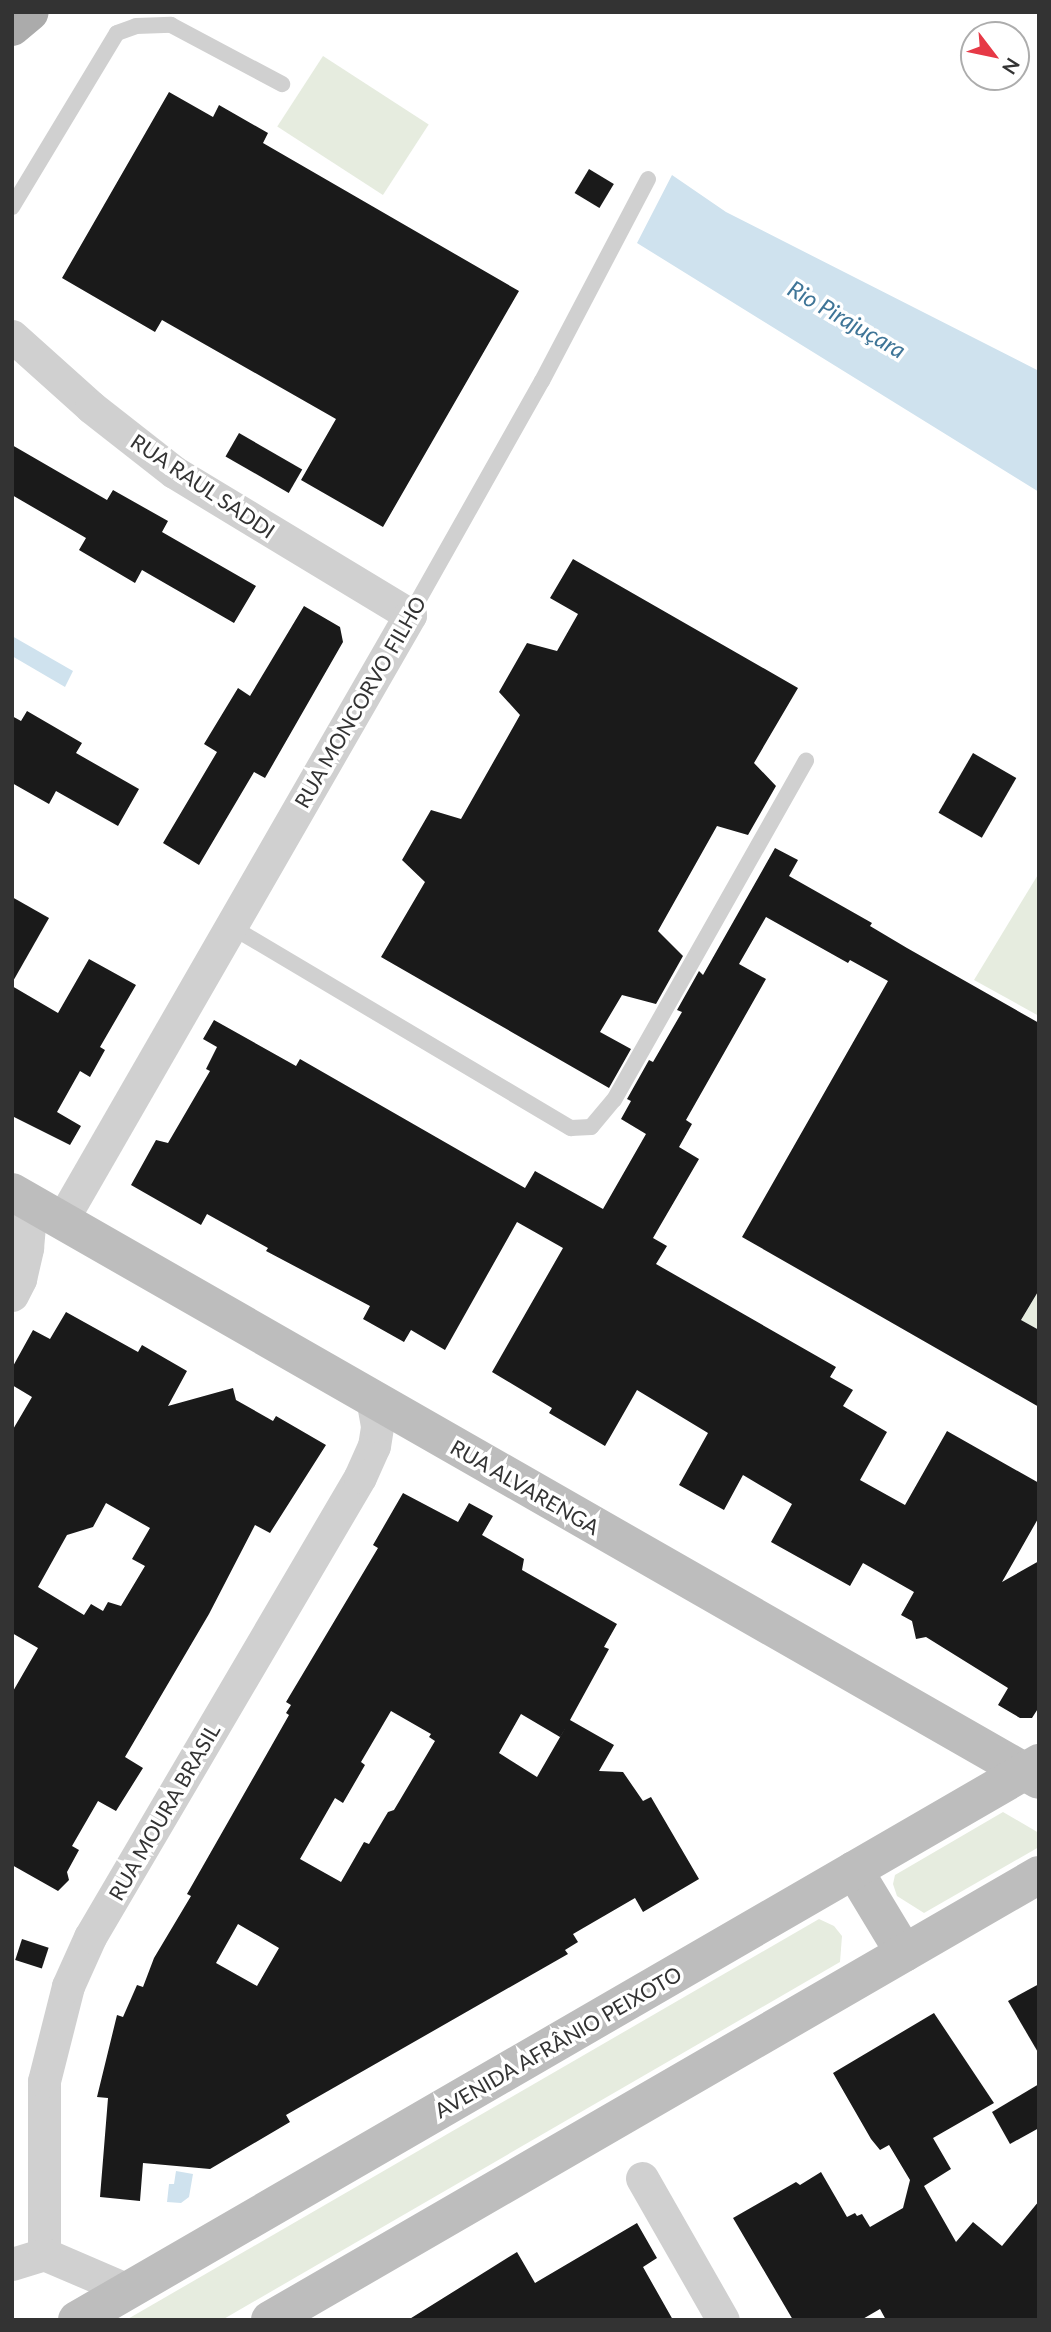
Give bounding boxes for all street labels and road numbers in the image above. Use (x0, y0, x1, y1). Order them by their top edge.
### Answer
street label: RUA RAUL SADDI (126, 428, 280, 544)
street label: RUA MONCORVO FILHO (289, 591, 431, 813)
street label: RUA ALVARENGA (446, 1434, 604, 1540)
street label: RUA MOURA BRASIL (103, 1719, 225, 1905)
street label: AVENIDA AFRÂNIO PEIXOTO (429, 1960, 687, 2124)

